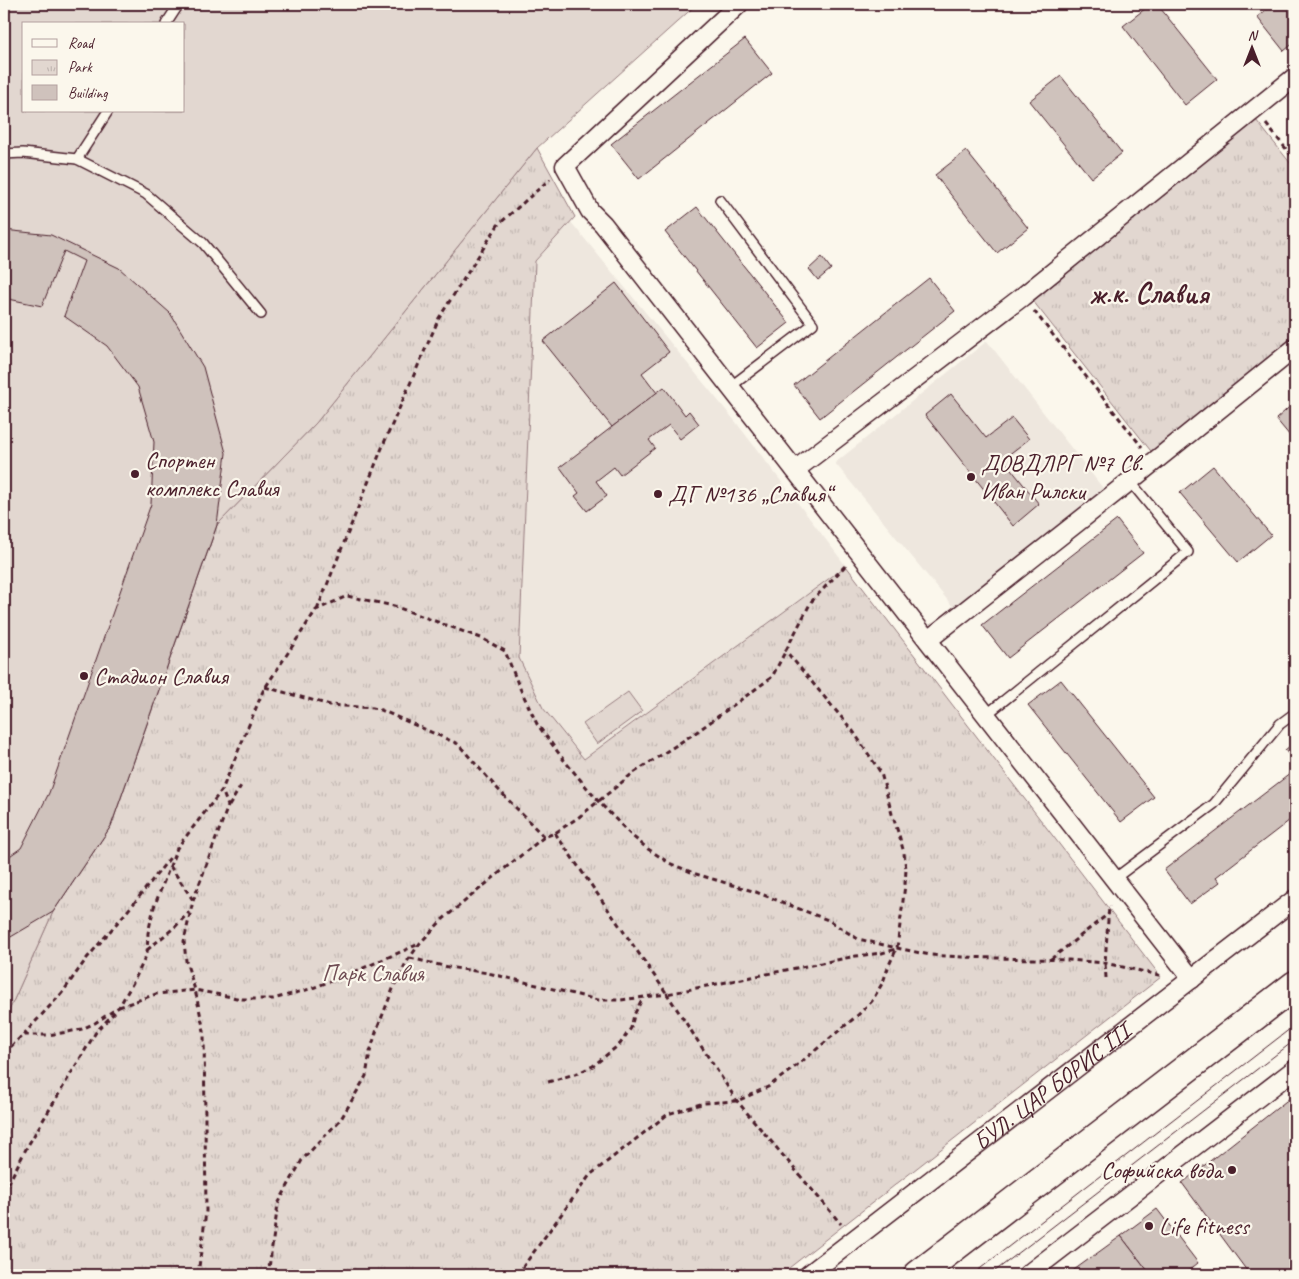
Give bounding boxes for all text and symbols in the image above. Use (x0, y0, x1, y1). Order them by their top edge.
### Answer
legend (22, 22, 185, 112)
north arrow (1226, 22, 1276, 72)
text: N (1248, 27, 1259, 44)
text: Road (68, 34, 95, 53)
text: Park (68, 58, 93, 77)
text: Building (68, 84, 108, 103)
district label: ж.к. Славия (1089, 275, 1210, 312)
place label: Спортен комплекс Славия (145, 445, 280, 503)
place label: ДОВДЛРГ №7 Св. Иван Рилски (981, 448, 1144, 506)
marker: Спортен комплекс Славия (129, 468, 141, 480)
marker: ДОВДЛРГ №7 Св. Иван Рилски (965, 471, 977, 483)
place label: ДГ №136 „Славия“ (668, 479, 836, 509)
marker: ДГ №136 „Славия“ (652, 488, 664, 500)
place label: Стадион Славия (94, 661, 230, 691)
marker: Стадион Славия (78, 670, 90, 682)
park label: Парк Славия (322, 958, 425, 988)
street label: БУЛ. ЦАР БОРИС III (967, 1014, 1140, 1157)
place label: Софийска вода (1101, 1155, 1224, 1185)
marker: Софийска вода (1226, 1164, 1238, 1176)
place label: Life fitness (1159, 1211, 1251, 1241)
marker: Life fitness (1143, 1220, 1155, 1232)

